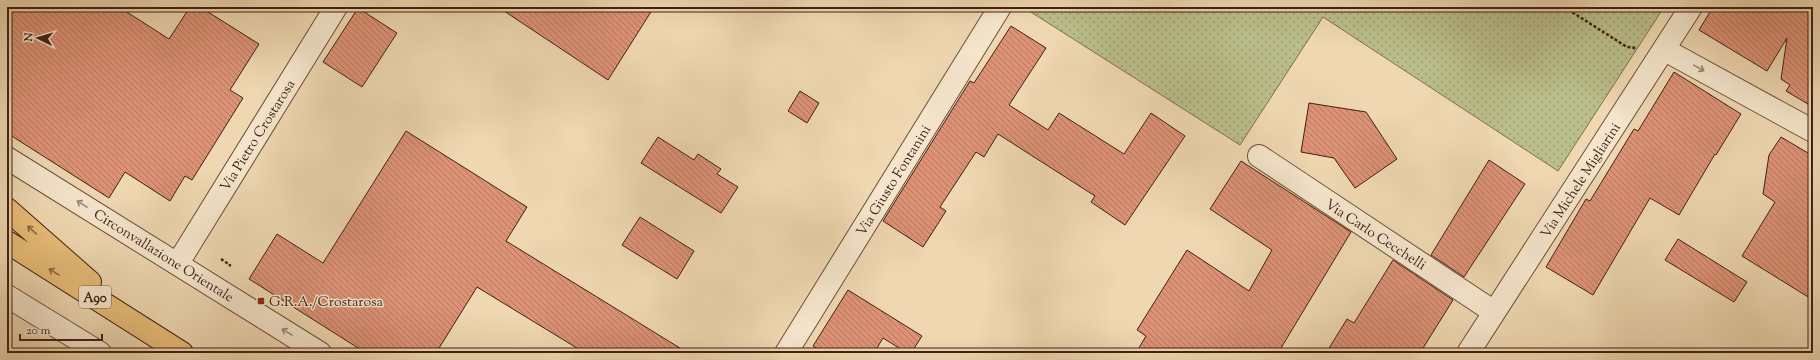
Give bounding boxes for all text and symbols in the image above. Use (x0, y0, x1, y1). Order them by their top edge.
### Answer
north arrow (18, 18, 58, 58)
text: N (21, 32, 37, 43)
one-way arrow (1693, 65, 1705, 73)
street label: Via Pietro Crostarosa (216, 76, 301, 196)
street label: Via Michele Migliarini (1537, 119, 1627, 243)
street label: Via Giusto Fontanini (852, 122, 937, 240)
street label: Via Carlo Cecchelli (1320, 195, 1429, 276)
one-way arrow (76, 200, 88, 208)
street label: Circonvallazione Orientale (89, 205, 237, 308)
one-way arrow (27, 225, 37, 235)
one-way arrow (49, 268, 60, 276)
road number: A90 (79, 286, 111, 308)
place label: G.R.A./Crostarosa (269, 293, 384, 313)
marker: G.R.A./Crostarosa (256, 296, 266, 306)
scale bar (20, 316, 102, 342)
text: 20 m (26, 322, 51, 340)
one-way arrow (282, 328, 293, 336)

